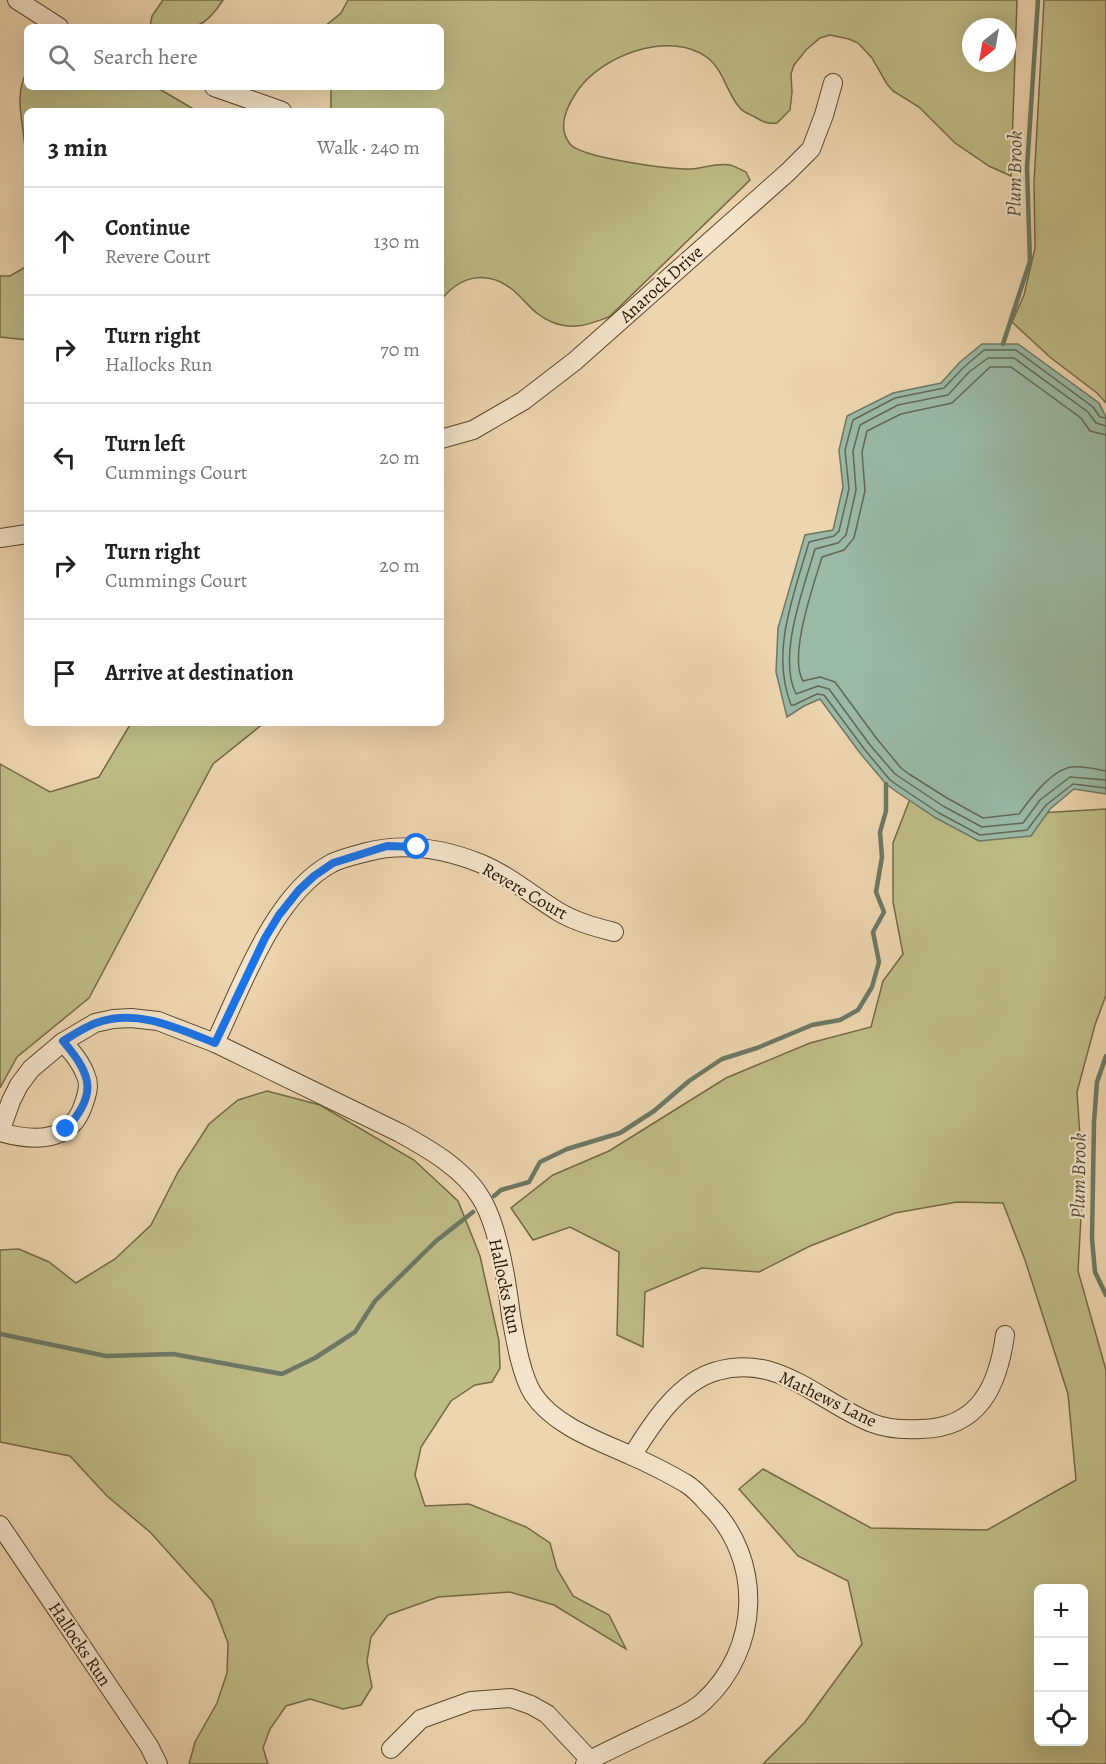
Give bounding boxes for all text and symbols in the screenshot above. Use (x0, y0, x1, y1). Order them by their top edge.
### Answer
north arrow (962, 18, 1016, 72)
search box (24, 24, 444, 90)
icon: search (45, 41, 78, 74)
text: Search here (93, 42, 198, 72)
text: 3 min (48, 130, 108, 165)
water label: Plum Brook (1000, 130, 1029, 217)
text: Walk · 240 m (317, 134, 420, 161)
text: Continue (105, 213, 190, 243)
icon: ahead (48, 225, 81, 258)
text: 130 m (374, 228, 420, 255)
street label: Anarock Drive (613, 240, 708, 329)
text: Revere Court (105, 243, 211, 270)
text: Turn right (105, 321, 201, 351)
icon: right (48, 333, 81, 366)
text: 70 m (380, 336, 420, 363)
text: Hallocks Run (105, 351, 213, 378)
text: Turn left (105, 429, 185, 459)
icon: left (48, 441, 81, 474)
text: 20 m (379, 444, 420, 471)
text: Cummings Court (105, 459, 247, 486)
text: Turn right (105, 537, 201, 567)
icon: right (48, 549, 81, 582)
text: 20 m (379, 552, 420, 579)
text: Cummings Court (105, 567, 247, 594)
icon: arrive (48, 657, 81, 690)
text: Arrive at destination (105, 658, 294, 688)
route start (403, 833, 429, 859)
street label: Revere Court (478, 857, 572, 925)
route end (52, 1115, 78, 1141)
water label: Plum Brook (1064, 1132, 1093, 1219)
street label: Hallocks Run (483, 1236, 527, 1336)
street label: Mathews Lane (775, 1365, 881, 1433)
map controls (1034, 1584, 1088, 1746)
button: + (1034, 1584, 1088, 1638)
street label: Hallocks Run (43, 1597, 117, 1691)
button: − (1034, 1638, 1088, 1692)
button: locate (1034, 1692, 1088, 1746)

